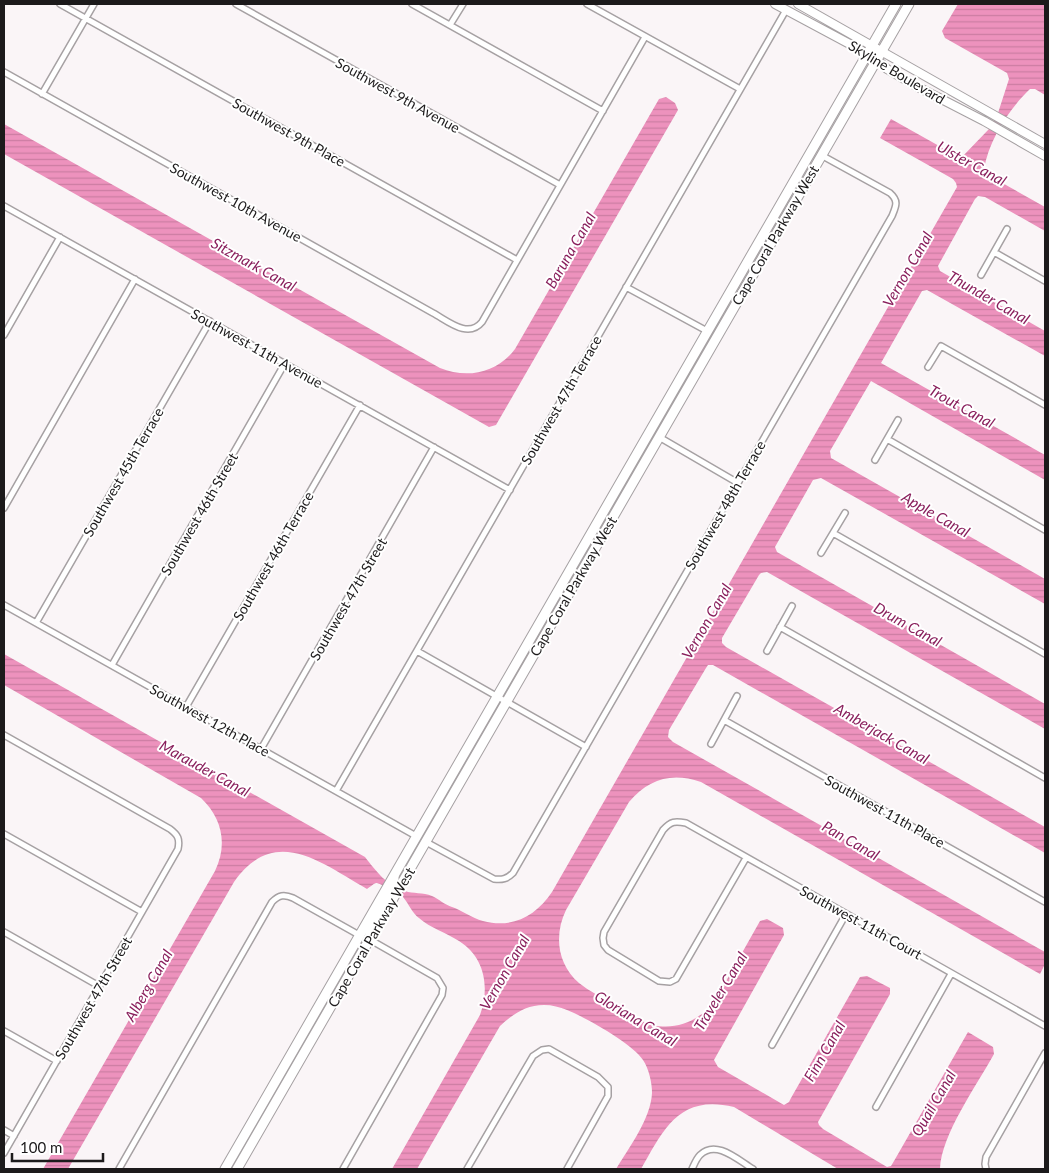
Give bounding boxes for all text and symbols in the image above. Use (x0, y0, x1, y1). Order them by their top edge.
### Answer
street label: Skyline Boulevard (846, 37, 948, 107)
street label: Southwest 9th Avenue (333, 54, 463, 136)
street label: Southwest 9th Place (230, 94, 348, 170)
water label: Ulster Canal (934, 137, 1010, 190)
street label: Southwest 10th Avenue (167, 159, 305, 245)
street label: Cape Coral Parkway West (728, 162, 822, 308)
water label: Baruna Canal (541, 208, 599, 291)
water label: Vernon Canal (878, 228, 936, 310)
water label: Sitzmark Canal (209, 233, 300, 295)
water label: Thunder Canal (945, 266, 1034, 328)
street label: Southwest 11th Avenue (188, 305, 326, 391)
street label: Southwest 47th Terrace (517, 332, 605, 468)
water label: Trout Canal (926, 381, 998, 432)
street label: Southwest 45th Terrace (79, 404, 167, 540)
street label: Southwest 48th Terrace (681, 437, 769, 573)
street label: Southwest 46th Street (157, 450, 241, 578)
water label: Apple Canal (898, 487, 974, 541)
street label: Southwest 46th Terrace (229, 488, 317, 624)
street label: Cape Coral Parkway West (526, 513, 620, 659)
street label: Southwest 47th Street (306, 535, 390, 663)
water label: Vernon Canal (677, 580, 735, 662)
water label: Drum Canal (871, 598, 946, 650)
street label: Southwest 12th Place (147, 680, 273, 760)
water label: Amberjack Canal (831, 698, 933, 768)
water label: Marauder Canal (157, 736, 254, 800)
street label: Southwest 11th Place (822, 771, 948, 851)
water label: Pan Canal (819, 816, 883, 864)
street label: Cape Coral Parkway West (324, 864, 418, 1010)
street label: Southwest 11th Court (797, 881, 925, 963)
water label: Vernon Canal (475, 931, 533, 1013)
street label: Southwest 47th Street (51, 934, 135, 1062)
water label: Alberg Canal (120, 945, 176, 1025)
water label: Traveler Canal (690, 948, 751, 1033)
water label: Gloriana Canal (592, 986, 681, 1050)
water label: Finn Canal (800, 1017, 849, 1084)
water label: Quail Canal (907, 1066, 959, 1139)
scale bar (12, 1130, 104, 1162)
text: 100 m (20, 1138, 62, 1156)

